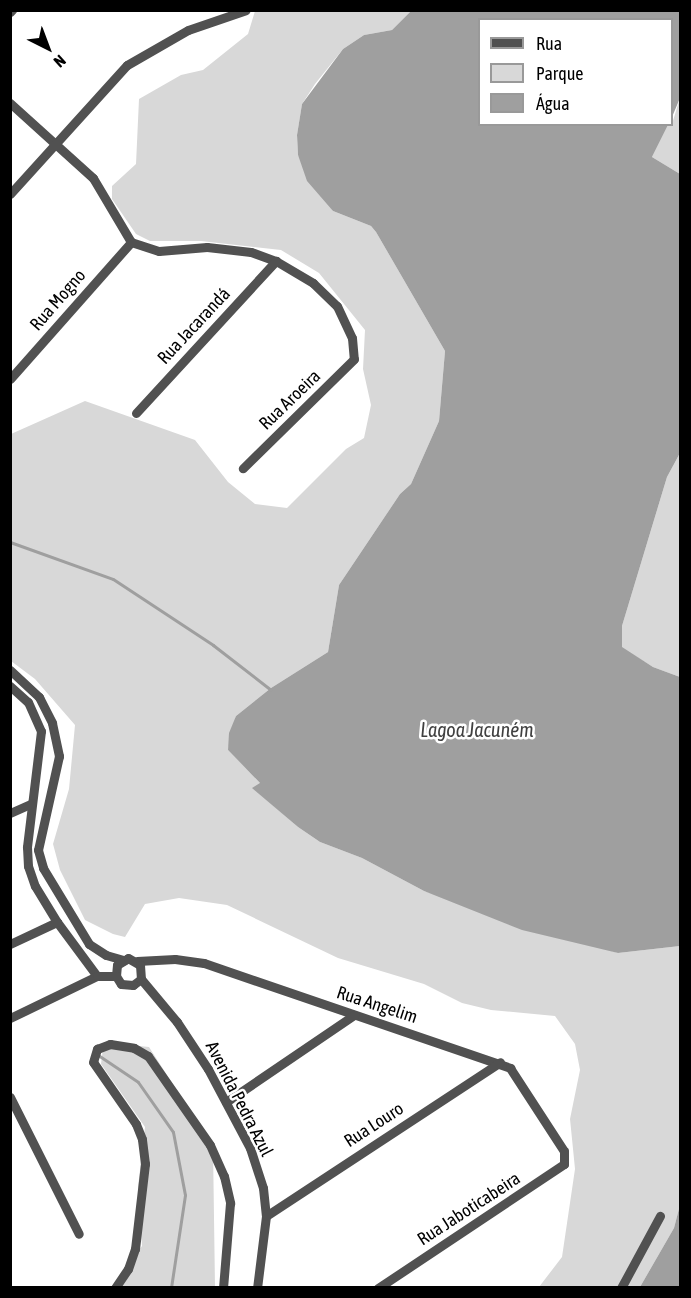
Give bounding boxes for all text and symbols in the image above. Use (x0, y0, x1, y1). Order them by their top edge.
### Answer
north arrow (18, 18, 78, 78)
legend (478, 18, 673, 126)
text: Rua (536, 33, 562, 54)
text: N (51, 52, 70, 71)
text: Parque (536, 63, 584, 84)
text: Água (536, 93, 570, 114)
street label: Rua Mogno (26, 265, 90, 335)
street label: Rua Jacarandá (153, 283, 235, 369)
street label: Rua Aroeira (255, 366, 325, 434)
water label: Lagoa Jacuném (420, 717, 534, 741)
street label: Rua Angelim (334, 982, 420, 1028)
street label: Avenida Pedra Azul (201, 1038, 277, 1160)
street label: Rua Louro (340, 1098, 408, 1152)
street label: Rua Jaboticabeira (414, 1168, 524, 1250)

